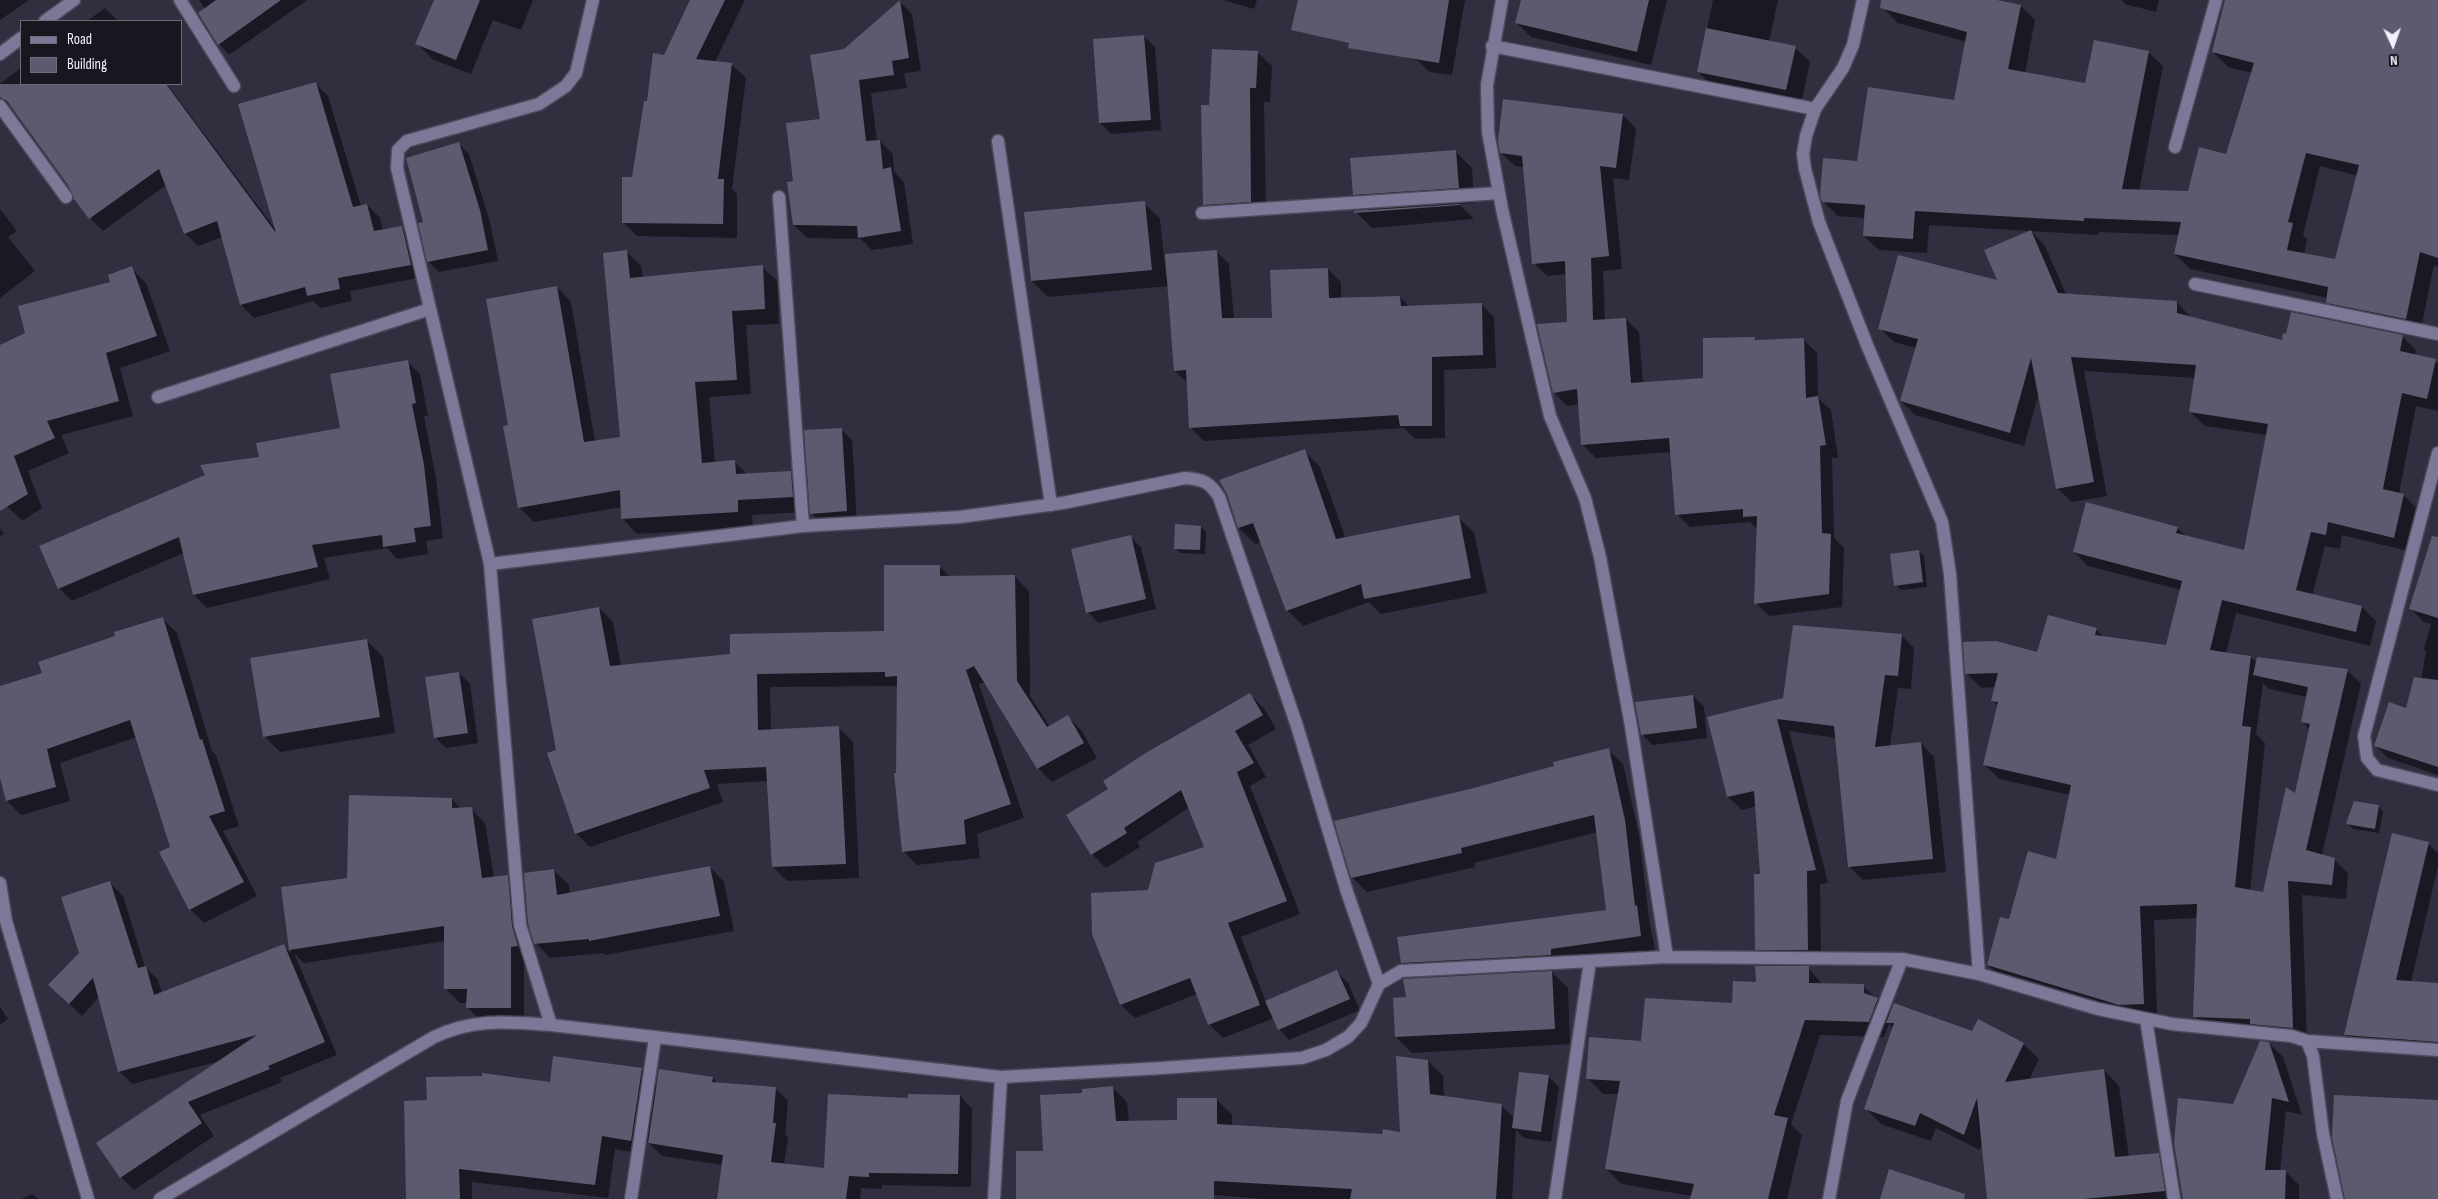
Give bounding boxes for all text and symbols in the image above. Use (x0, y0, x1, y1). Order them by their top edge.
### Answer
legend (20, 20, 182, 85)
north arrow (2368, 20, 2418, 70)
text: Road (67, 30, 92, 49)
text: N (2390, 52, 2398, 69)
text: Building (67, 55, 107, 74)

